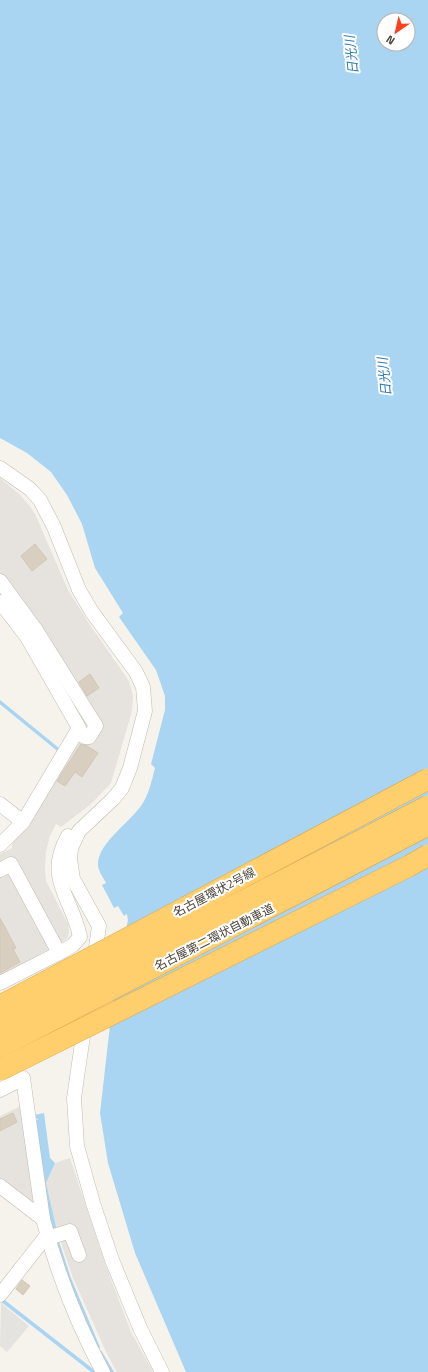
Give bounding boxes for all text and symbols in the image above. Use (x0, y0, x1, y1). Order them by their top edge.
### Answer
north arrow (376, 12, 416, 52)
text: N (383, 32, 398, 49)
water label: 日光川 (339, 33, 363, 75)
water label: 日光川 (372, 355, 396, 397)
street label: 名古屋環状2号線 (169, 862, 259, 922)
street label: 名古屋第二環状自動車道 (151, 899, 277, 975)

